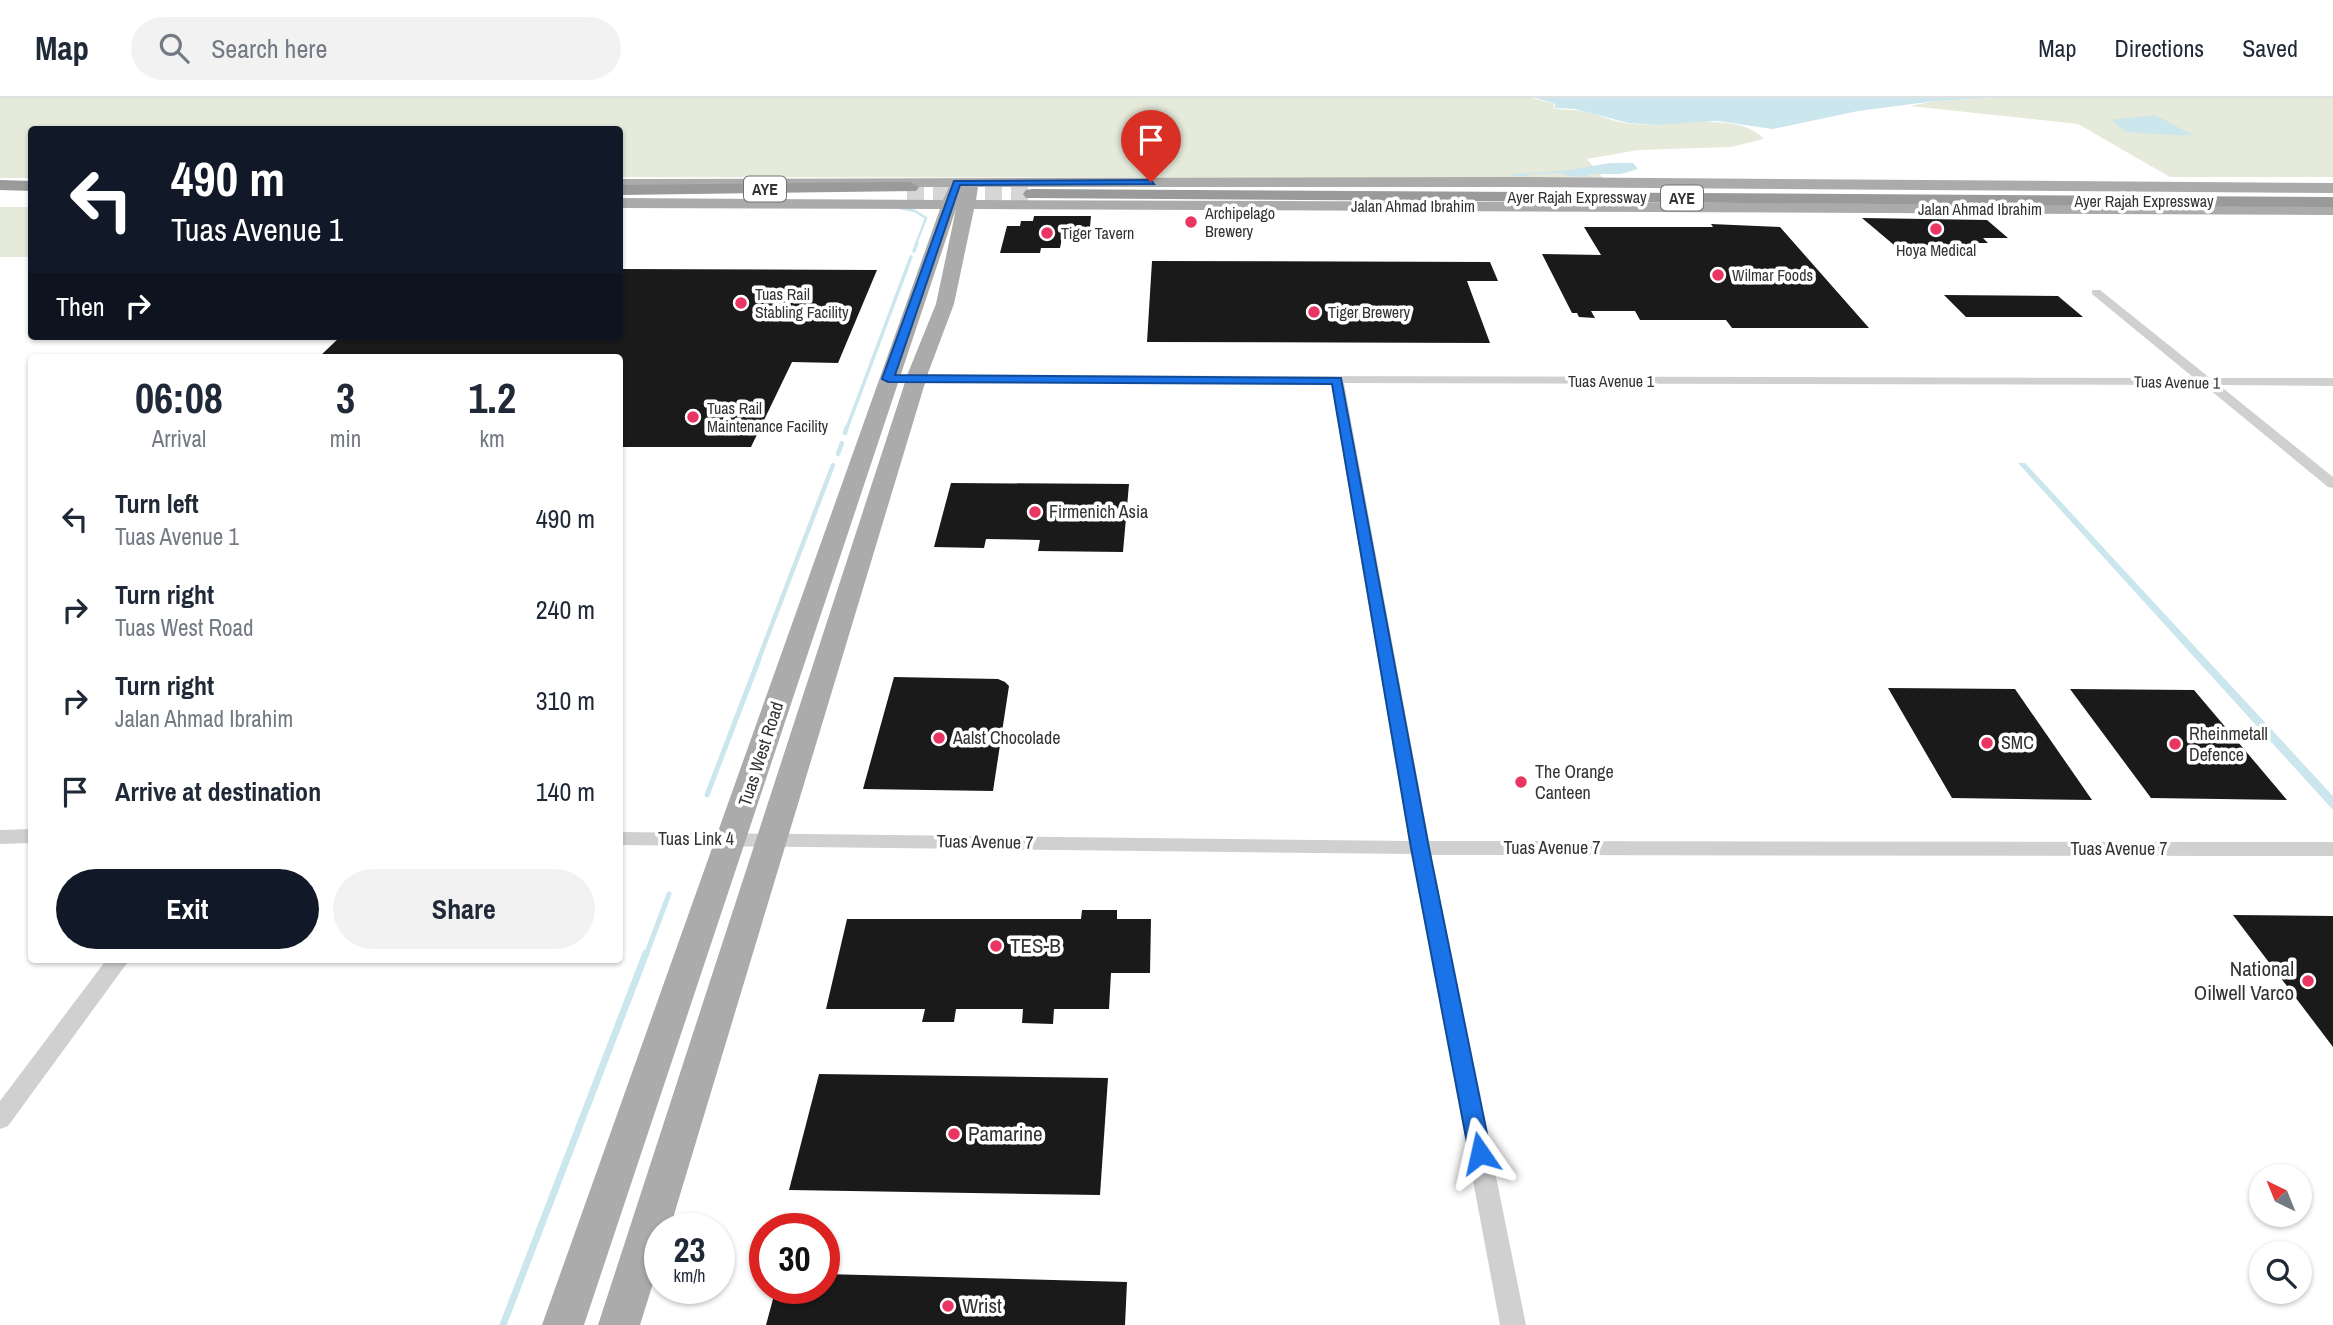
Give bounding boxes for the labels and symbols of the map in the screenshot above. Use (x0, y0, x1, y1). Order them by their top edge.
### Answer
pin (1121, 110, 1181, 182)
road number: AYE (744, 176, 786, 202)
street label: Ayer Rajah Expressway (1506, 186, 1647, 208)
road number: AYE (1661, 186, 1703, 211)
street label: Ayer Rajah Expressway (2073, 190, 2214, 212)
street label: Jalan Ahmad Ibrahim (1351, 195, 1475, 217)
street label: Jalan Ahmad Ibrahim (1918, 198, 2042, 220)
place label: Archipelago Brewery (1204, 202, 1275, 242)
marker: Archipelago Brewery (1183, 214, 1199, 230)
marker: Hoya Medical (1928, 221, 1944, 237)
place label: Tiger Tavern (1061, 222, 1134, 244)
marker: Tiger Tavern (1039, 225, 1055, 241)
place label: Hoya Medical (1896, 239, 1976, 261)
place label: Wilmar Foods (1732, 264, 1813, 286)
marker: Wilmar Foods (1710, 267, 1726, 283)
place label: Tuas Rail Stabling Facility (755, 283, 849, 323)
marker: Tuas Rail Stabling Facility (733, 295, 749, 311)
place label: Tiger Brewery (1328, 301, 1411, 323)
marker: Tiger Brewery (1306, 304, 1322, 320)
street label: Tuas Avenue 1 (1568, 370, 1655, 392)
street label: Tuas Avenue 1 (2134, 370, 2221, 394)
place label: Tuas Rail Maintenance Facility (707, 397, 829, 437)
marker: Tuas Rail Maintenance Facility (685, 409, 701, 425)
place label: Firmenich Asia (1049, 499, 1148, 524)
marker: Firmenich Asia (1027, 504, 1043, 520)
street label: Tuas West Road (732, 698, 789, 809)
place label: Rheinmetall Defence (2189, 721, 2268, 767)
place label: Aalst Chocolade (952, 725, 1060, 750)
marker: Aalst Chocolade (931, 730, 947, 746)
place label: SMC (2001, 730, 2034, 755)
marker: SMC (1979, 735, 1995, 751)
marker: Rheinmetall Defence (2167, 736, 2183, 752)
place label: The Orange Canteen (1535, 759, 1614, 805)
marker: The Orange Canteen (1513, 774, 1529, 790)
street label: Tuas Link 4 (658, 826, 734, 851)
street label: Tuas Avenue 7 (936, 828, 1034, 855)
street label: Tuas Avenue 7 (1504, 835, 1600, 860)
street label: Tuas Avenue 7 (2071, 836, 2167, 861)
place label: TES-B (1010, 931, 1061, 960)
marker: TES-B (988, 938, 1004, 954)
place label: National Oilwell Varco (2194, 954, 2294, 1007)
marker: National Oilwell Varco (2300, 973, 2316, 989)
position arrow (1443, 1116, 1517, 1190)
place label: Pamarine (968, 1119, 1043, 1148)
marker: Pamarine (946, 1126, 962, 1142)
north arrow (2249, 1164, 2312, 1227)
speed limit sign: 30 (749, 1213, 840, 1304)
place label: Wrist (962, 1291, 1002, 1320)
marker: Wrist (940, 1298, 956, 1314)

